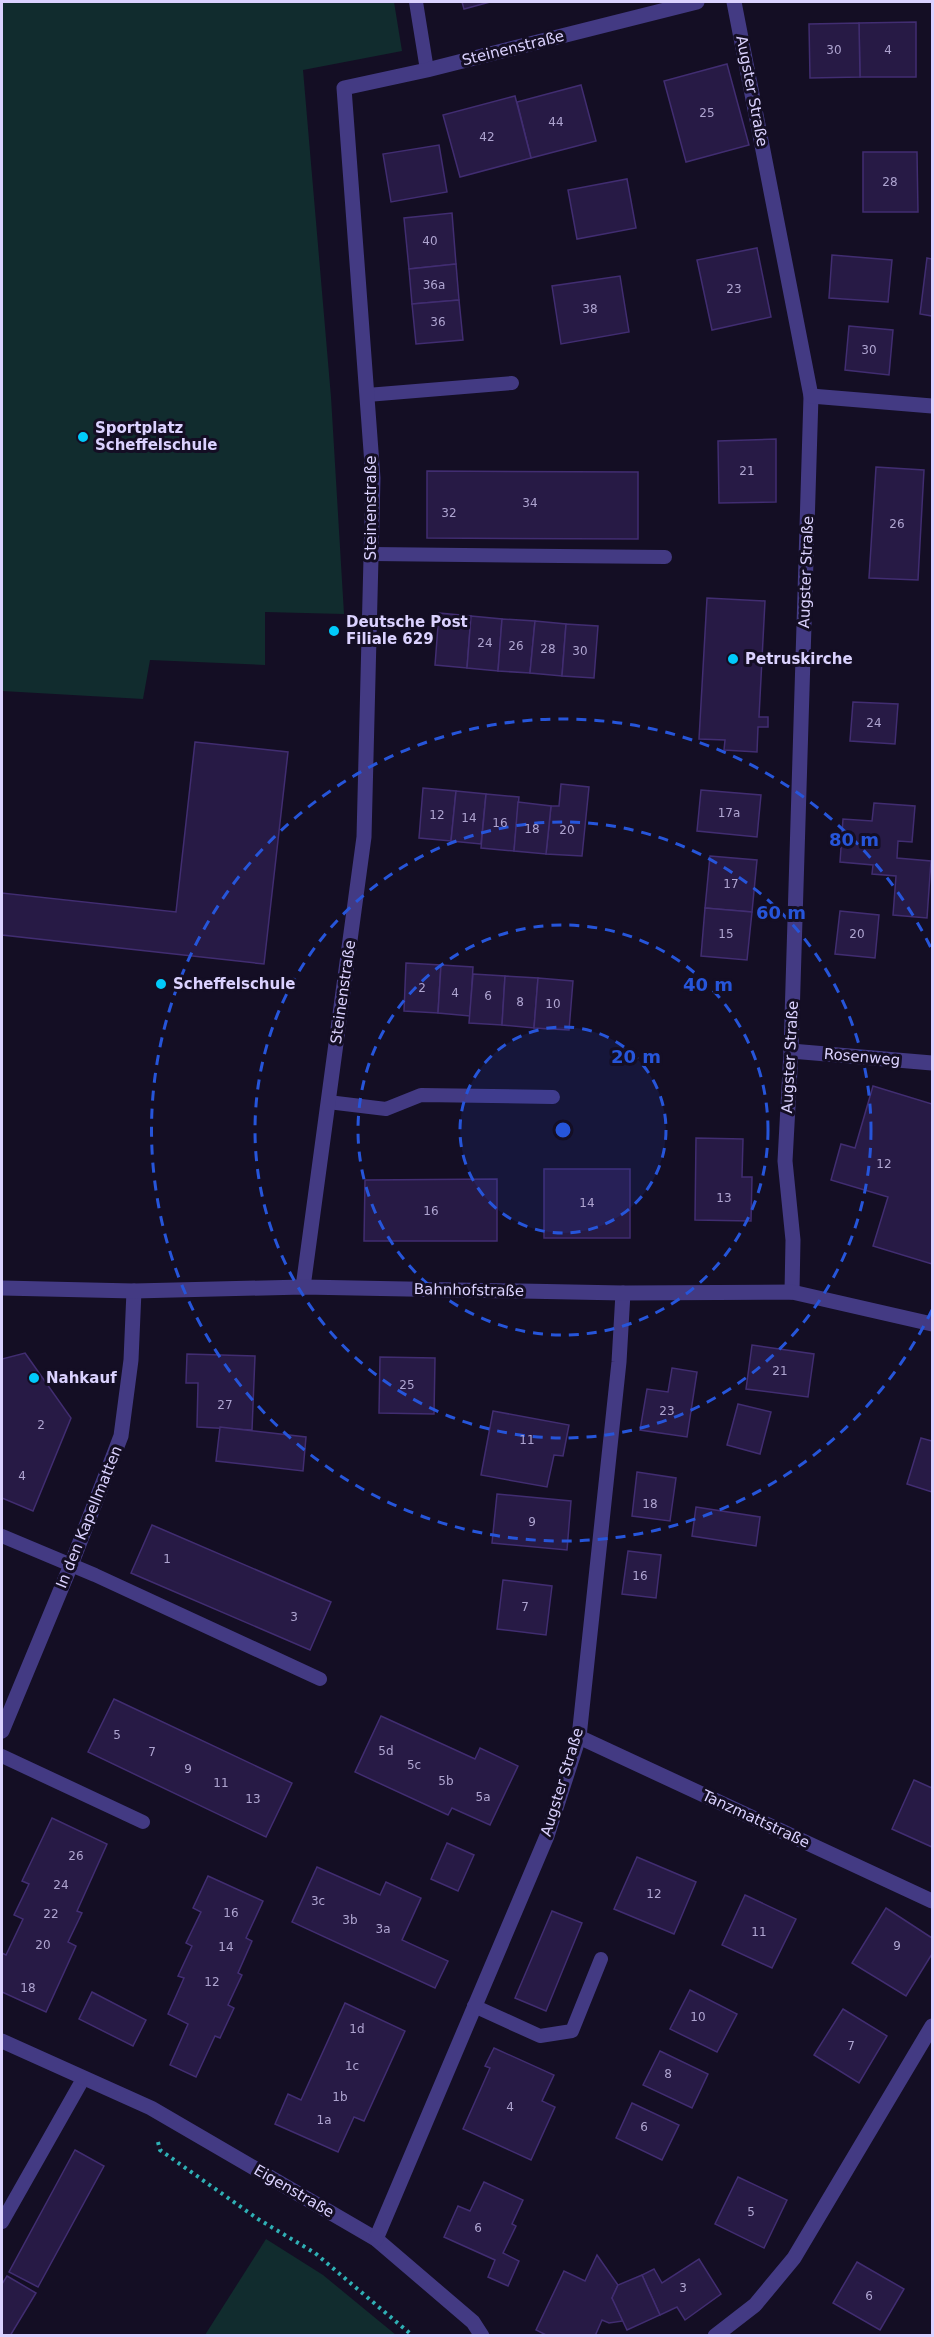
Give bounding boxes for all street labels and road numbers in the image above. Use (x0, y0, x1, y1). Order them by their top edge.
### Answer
street label: Steinenstraße (460, 27, 566, 69)
street label: Augster Straße (732, 34, 772, 148)
street label: Steinenstraße (362, 456, 380, 560)
street label: Augster Straße (795, 515, 817, 629)
street label: Steinenstraße (327, 939, 359, 1045)
street label: Augster Straße (778, 1000, 802, 1114)
street label: Rosenweg (823, 1045, 901, 1069)
street label: Bahnhofstraße (414, 1280, 524, 1300)
street label: In den Kapellmatten (52, 1443, 126, 1591)
street label: Augster Straße (537, 1726, 587, 1838)
street label: Tanzmattstraße (698, 1786, 813, 1852)
street label: Eigenstraße (251, 2161, 337, 2221)

